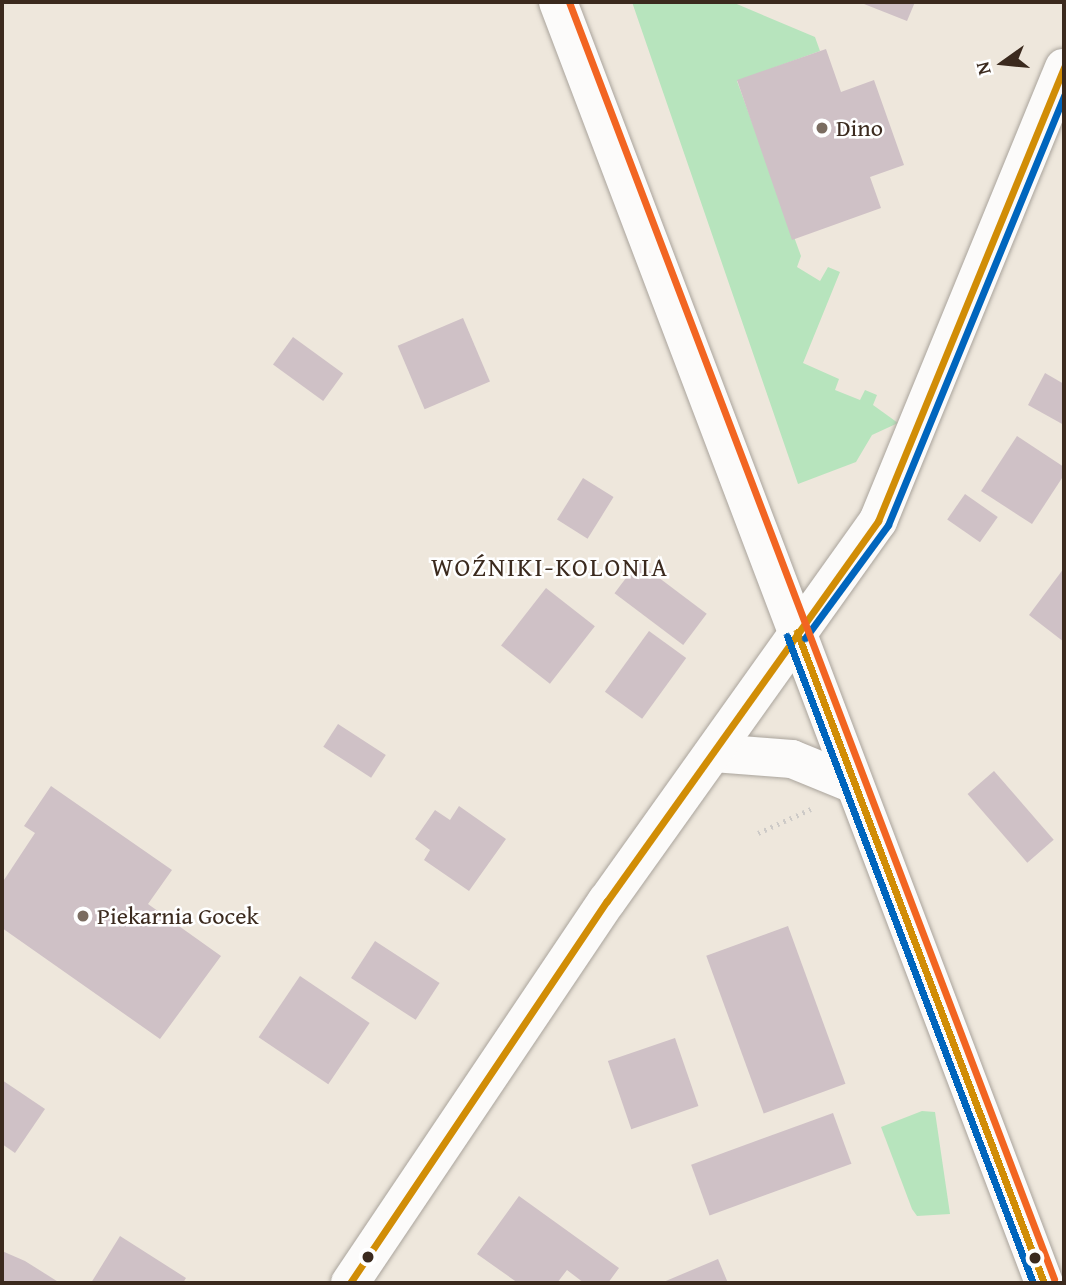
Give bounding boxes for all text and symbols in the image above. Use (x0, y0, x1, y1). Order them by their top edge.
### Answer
north arrow (968, 28, 1038, 98)
text: N (968, 59, 998, 78)
place label: Dino (836, 114, 883, 142)
marker: Dino (814, 120, 830, 136)
district label: WOŹNIKI-KOLONIA (433, 551, 667, 583)
place label: Piekarnia Gocek (97, 902, 259, 930)
marker: Piekarnia Gocek (75, 908, 91, 924)
unlabelled marker (361, 1250, 375, 1264)
unlabelled marker (1028, 1251, 1042, 1265)

